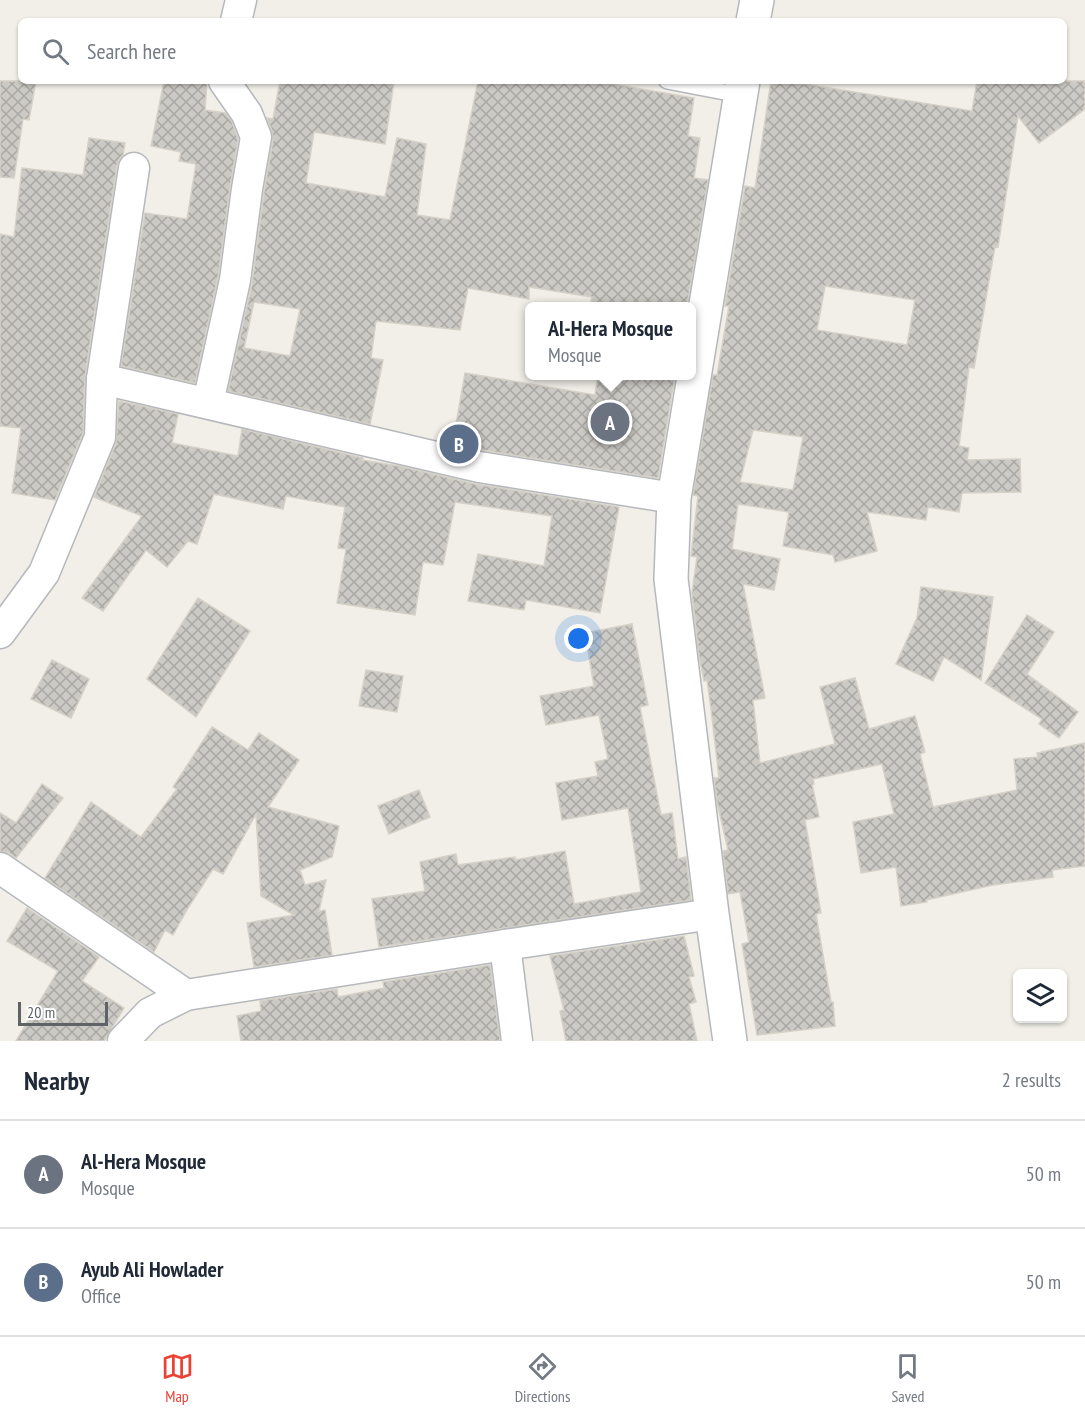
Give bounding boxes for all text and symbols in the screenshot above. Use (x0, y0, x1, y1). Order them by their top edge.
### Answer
search box (18, 18, 1067, 84)
icon: search (39, 35, 72, 68)
text: Search here (87, 37, 176, 65)
popup (525, 302, 696, 380)
text: Al-Hera Mosque (548, 314, 673, 342)
text: Mosque (548, 342, 602, 368)
pin: A (590, 400, 630, 444)
pin: B (440, 422, 478, 466)
your location (564, 624, 593, 653)
map controls (1013, 969, 1067, 1023)
button: layers (1013, 969, 1067, 1023)
scale bar (18, 999, 108, 1026)
text: 20 m (27, 1002, 55, 1022)
text: Nearby (24, 1064, 89, 1097)
text: 2 results (1002, 1067, 1061, 1093)
text: Al-Hera Mosque (81, 1147, 206, 1175)
text: A (38, 1161, 49, 1187)
text: 50 m (1026, 1161, 1061, 1187)
text: Mosque (81, 1175, 135, 1201)
text: Ayub Ali Howlader (81, 1255, 223, 1283)
text: B (39, 1269, 48, 1295)
text: 50 m (1026, 1269, 1061, 1295)
text: Office (81, 1283, 121, 1309)
tab: Map (161, 1350, 194, 1406)
tab: Directions (515, 1350, 570, 1406)
tab: Saved (891, 1350, 924, 1406)

